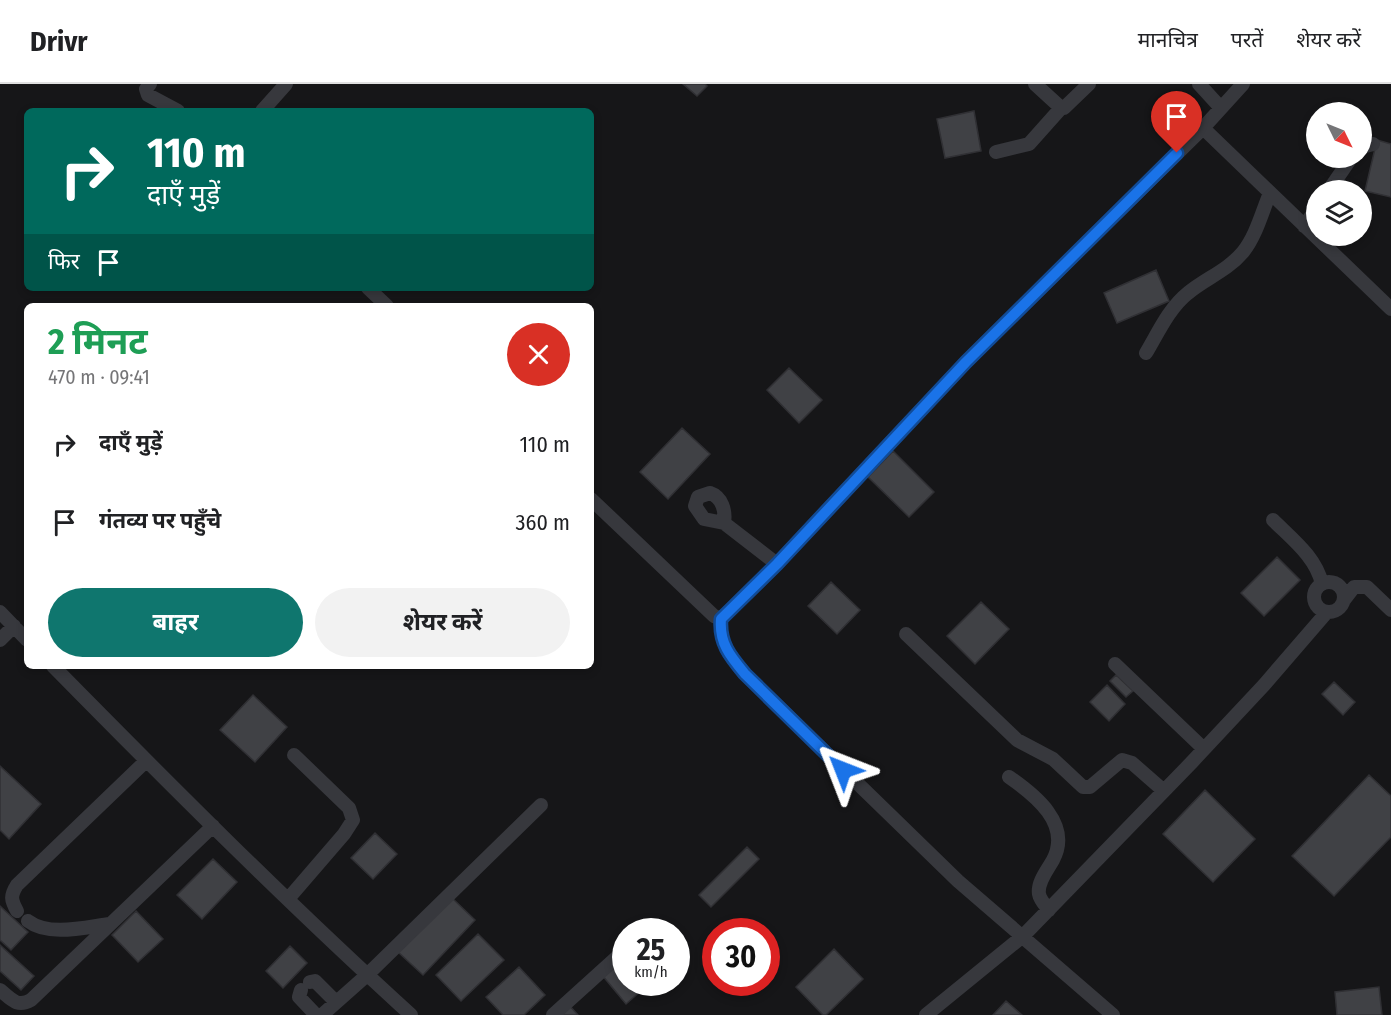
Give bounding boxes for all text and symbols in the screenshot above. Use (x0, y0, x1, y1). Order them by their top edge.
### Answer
text: Drivr (30, 25, 88, 58)
text: मानचित्र (1138, 27, 1198, 53)
text: परतें (1231, 27, 1263, 53)
text: शेयर करें (1296, 27, 1361, 53)
pin (1151, 91, 1202, 153)
icon: arrive (1160, 100, 1193, 133)
north arrow (1306, 102, 1372, 168)
map controls (1306, 102, 1372, 246)
text: 110 m (147, 128, 246, 178)
icon: right (48, 132, 126, 210)
text: दाएँ मुड़ें (147, 179, 220, 211)
button: layers (1306, 180, 1372, 246)
icon: arrive (92, 246, 125, 279)
text: फिर (48, 248, 80, 275)
text: 2 मिनट (48, 320, 148, 364)
button: close (507, 323, 570, 386)
text: 470 m · 09:41 (48, 365, 150, 389)
icon: right (48, 428, 81, 461)
text: दाएँ मुड़ें (99, 429, 163, 456)
text: 110 m (520, 431, 570, 458)
icon: arrive (48, 506, 81, 539)
text: गंतव्य पर पहुँचे (99, 507, 221, 534)
text: 360 m (516, 509, 570, 536)
button: बाहर (48, 588, 303, 657)
button: शेयर करें (315, 588, 570, 657)
position arrow (811, 738, 875, 802)
speed limit sign: 30 (702, 918, 780, 996)
text: 25 (637, 932, 665, 968)
text: km/h (634, 963, 668, 981)

